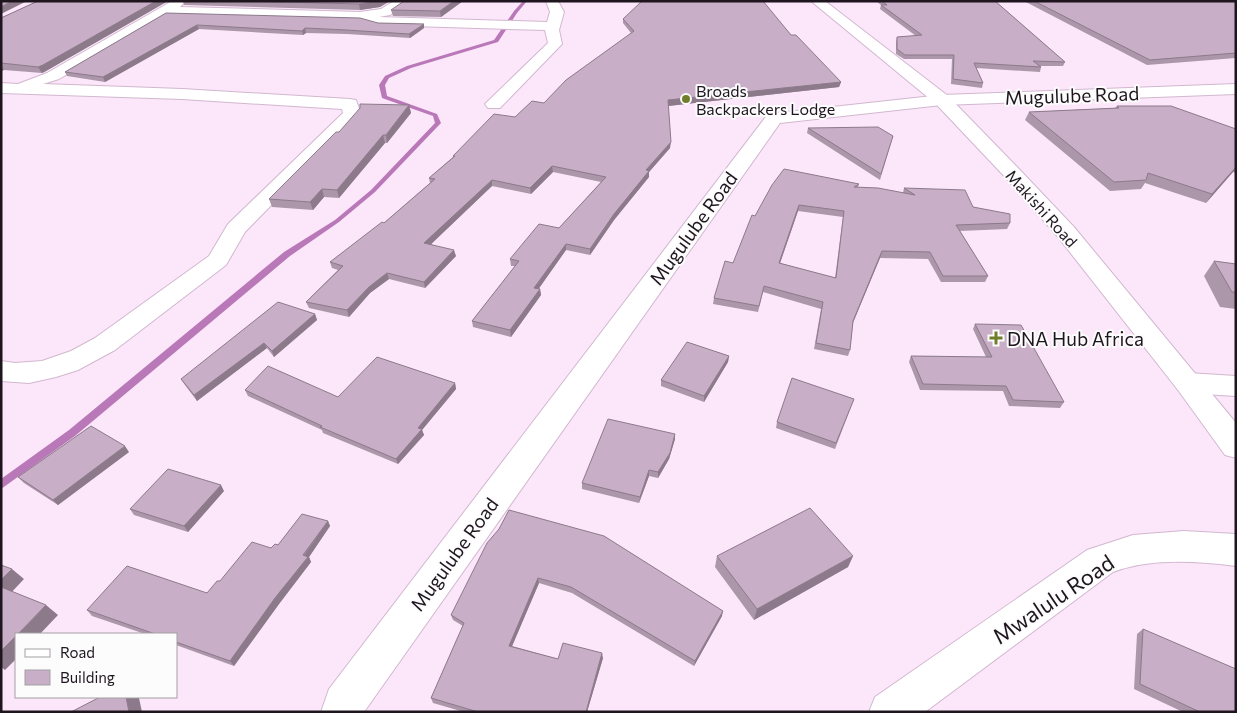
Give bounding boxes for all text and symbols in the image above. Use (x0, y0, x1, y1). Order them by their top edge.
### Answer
place label: Broads Backpackers Lodge (696, 81, 835, 118)
street label: Mugulube Road (1004, 81, 1140, 109)
marker: Broads Backpackers Lodge (680, 93, 692, 105)
street label: Makishi Road (1002, 165, 1082, 251)
street label: Mugulube Road (644, 167, 742, 289)
place label: DNA Hub Africa (1007, 327, 1144, 350)
marker: DNA Hub Africa (989, 331, 1003, 345)
street label: Mugulube Road (405, 493, 503, 615)
street label: Mwalulu Road (987, 548, 1119, 650)
legend (15, 633, 178, 698)
text: Road (60, 643, 95, 661)
text: Building (60, 668, 115, 686)

